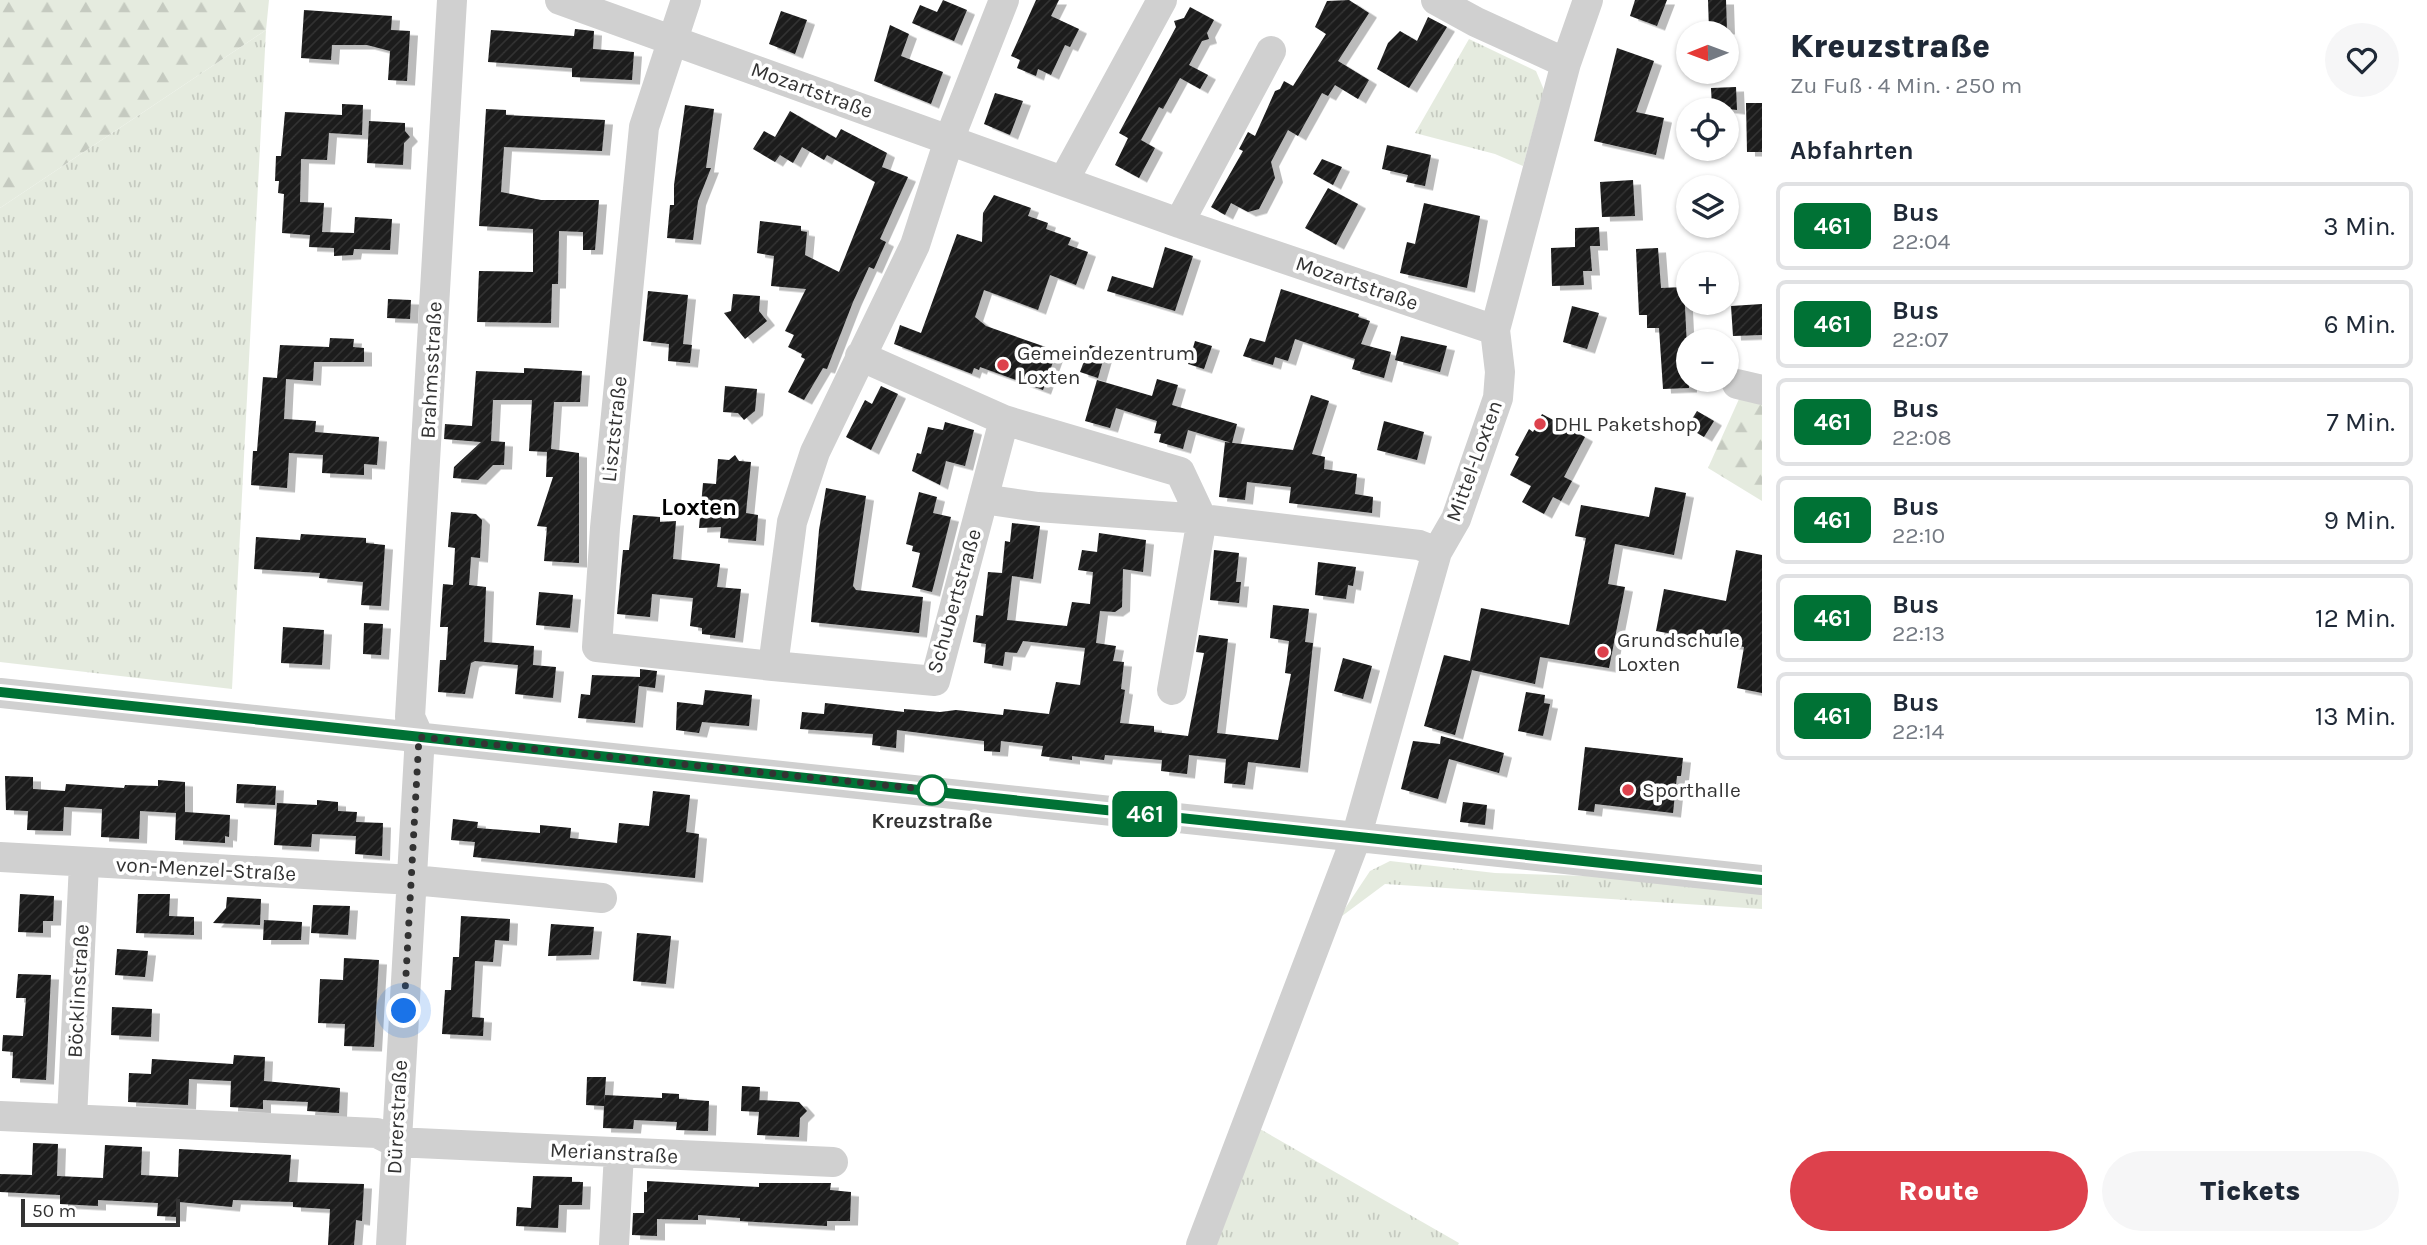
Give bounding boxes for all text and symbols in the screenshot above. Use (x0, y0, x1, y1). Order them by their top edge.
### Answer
north arrow (1676, 21, 1740, 84)
map controls (1676, 21, 1739, 392)
button: heart (2325, 23, 2399, 97)
text: Kreuzstraße (1790, 27, 1990, 65)
street label: Mozartstraße (748, 57, 876, 123)
text: Zu Fuß · 4 Min. · 250 m (1790, 72, 2022, 99)
button: locate (1676, 98, 1739, 161)
text: Abfahrten (1790, 135, 1914, 166)
button: layers (1676, 175, 1739, 238)
text: Bus (1892, 197, 1939, 228)
text: 3 Min. (2323, 211, 2395, 242)
text: 461 (1814, 212, 1851, 240)
text: 22:04 (1892, 228, 1950, 255)
street label: Mozartstraße (1293, 251, 1421, 315)
button: + (1676, 252, 1739, 315)
text: Bus (1892, 295, 1939, 326)
street label: Brahmsstraße (415, 301, 447, 439)
text: 6 Min. (2324, 309, 2395, 340)
text: 461 (1814, 310, 1851, 338)
text: 22:07 (1892, 326, 1948, 353)
button: − (1676, 329, 1739, 392)
place label: Gemeindezentrum Loxten (1017, 341, 1195, 389)
marker: Gemeindezentrum Loxten (995, 357, 1011, 373)
street label: Lisztstraße (596, 375, 632, 483)
text: Bus (1892, 393, 1939, 424)
street label: Mittel-Loxten (1441, 397, 1507, 525)
text: 7 Min. (2327, 407, 2395, 438)
text: 461 (1814, 408, 1851, 436)
place label: DHL Paketshop (1554, 412, 1698, 436)
marker: DHL Paketshop (1532, 416, 1548, 432)
text: 22:08 (1892, 424, 1952, 451)
text: Bus (1892, 491, 1939, 522)
district label: Loxten (661, 493, 737, 521)
text: 9 Min. (2324, 505, 2395, 536)
text: 461 (1814, 506, 1851, 534)
text: 22:10 (1892, 522, 1945, 549)
street label: Schubertstraße (922, 526, 986, 676)
text: Bus (1892, 589, 1939, 620)
text: 12 Min. (2315, 603, 2395, 634)
text: 461 (1814, 604, 1851, 632)
text: 22:13 (1892, 620, 1945, 647)
place label: Grundschule Loxten (1617, 628, 1740, 676)
marker: Grundschule Loxten (1595, 644, 1611, 660)
text: Bus (1892, 687, 1939, 718)
text: 13 Min. (2315, 701, 2395, 732)
text: 461 (1814, 702, 1851, 730)
text: 22:14 (1892, 718, 1944, 745)
marker: Kreuzstraße (917, 775, 947, 805)
place label: Sporthalle (1642, 778, 1741, 802)
marker: Sporthalle (1620, 782, 1636, 798)
line badge: 461 (1105, 791, 1185, 837)
text: 461 (1126, 800, 1164, 828)
place label: Kreuzstraße (871, 809, 993, 833)
street label: von-Menzel-Straße (115, 852, 297, 886)
street label: Böcklinstraße (63, 924, 93, 1058)
your location (386, 993, 421, 1028)
street label: Dürerstraße (382, 1059, 412, 1175)
street label: Merianstraße (549, 1138, 679, 1168)
button: Route (1790, 1151, 2088, 1231)
button: Tickets (2102, 1151, 2399, 1231)
scale bar (21, 1196, 180, 1228)
text: 50 m (32, 1200, 76, 1222)

